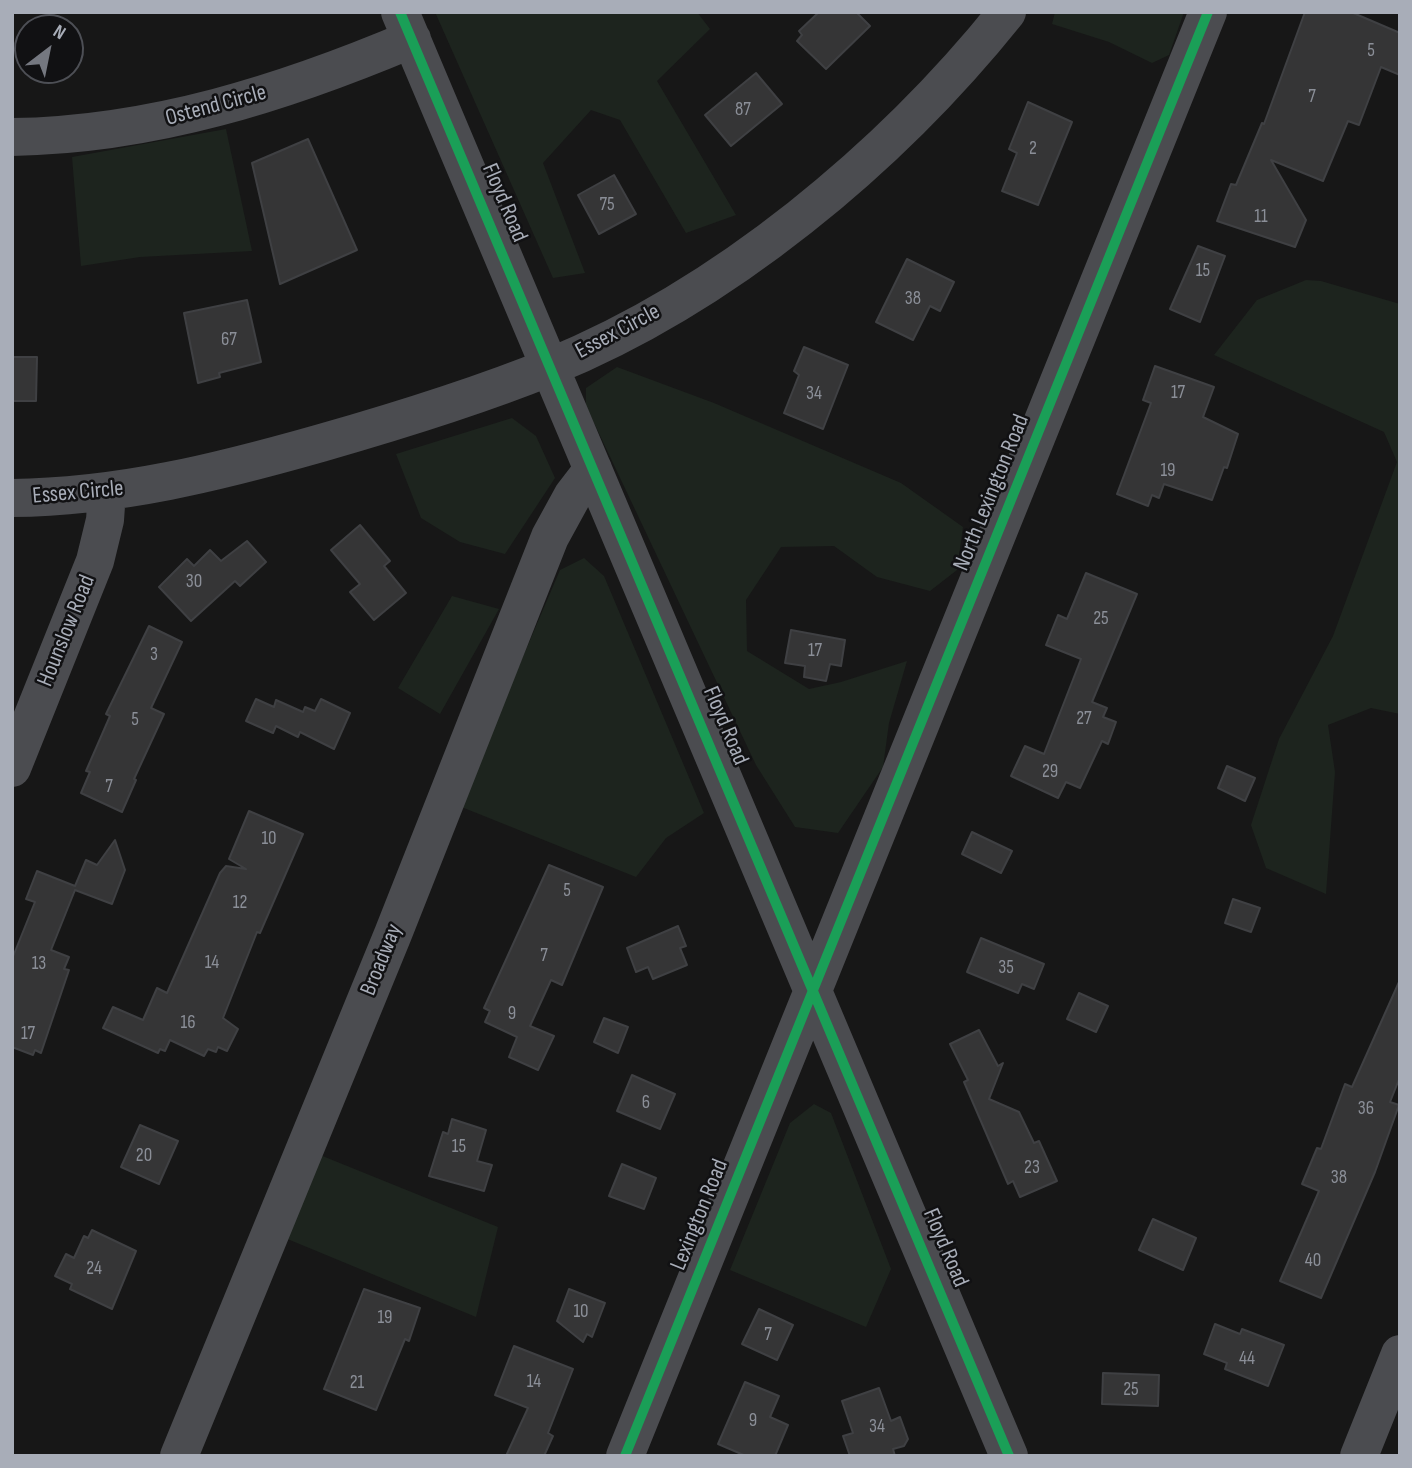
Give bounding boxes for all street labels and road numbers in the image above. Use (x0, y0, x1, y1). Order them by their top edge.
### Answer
street label: Ostend Circle (163, 79, 269, 133)
street label: Floyd Road (475, 160, 533, 246)
street label: Essex Circle (571, 298, 665, 366)
street label: North Lexington Road (948, 411, 1036, 575)
street label: Essex Circle (31, 475, 125, 511)
street label: Hounslow Road (32, 571, 102, 691)
street label: Floyd Road (696, 683, 754, 769)
street label: Broadway (355, 920, 409, 1000)
street label: Lexington Road (665, 1155, 735, 1275)
street label: Floyd Road (916, 1205, 974, 1291)

